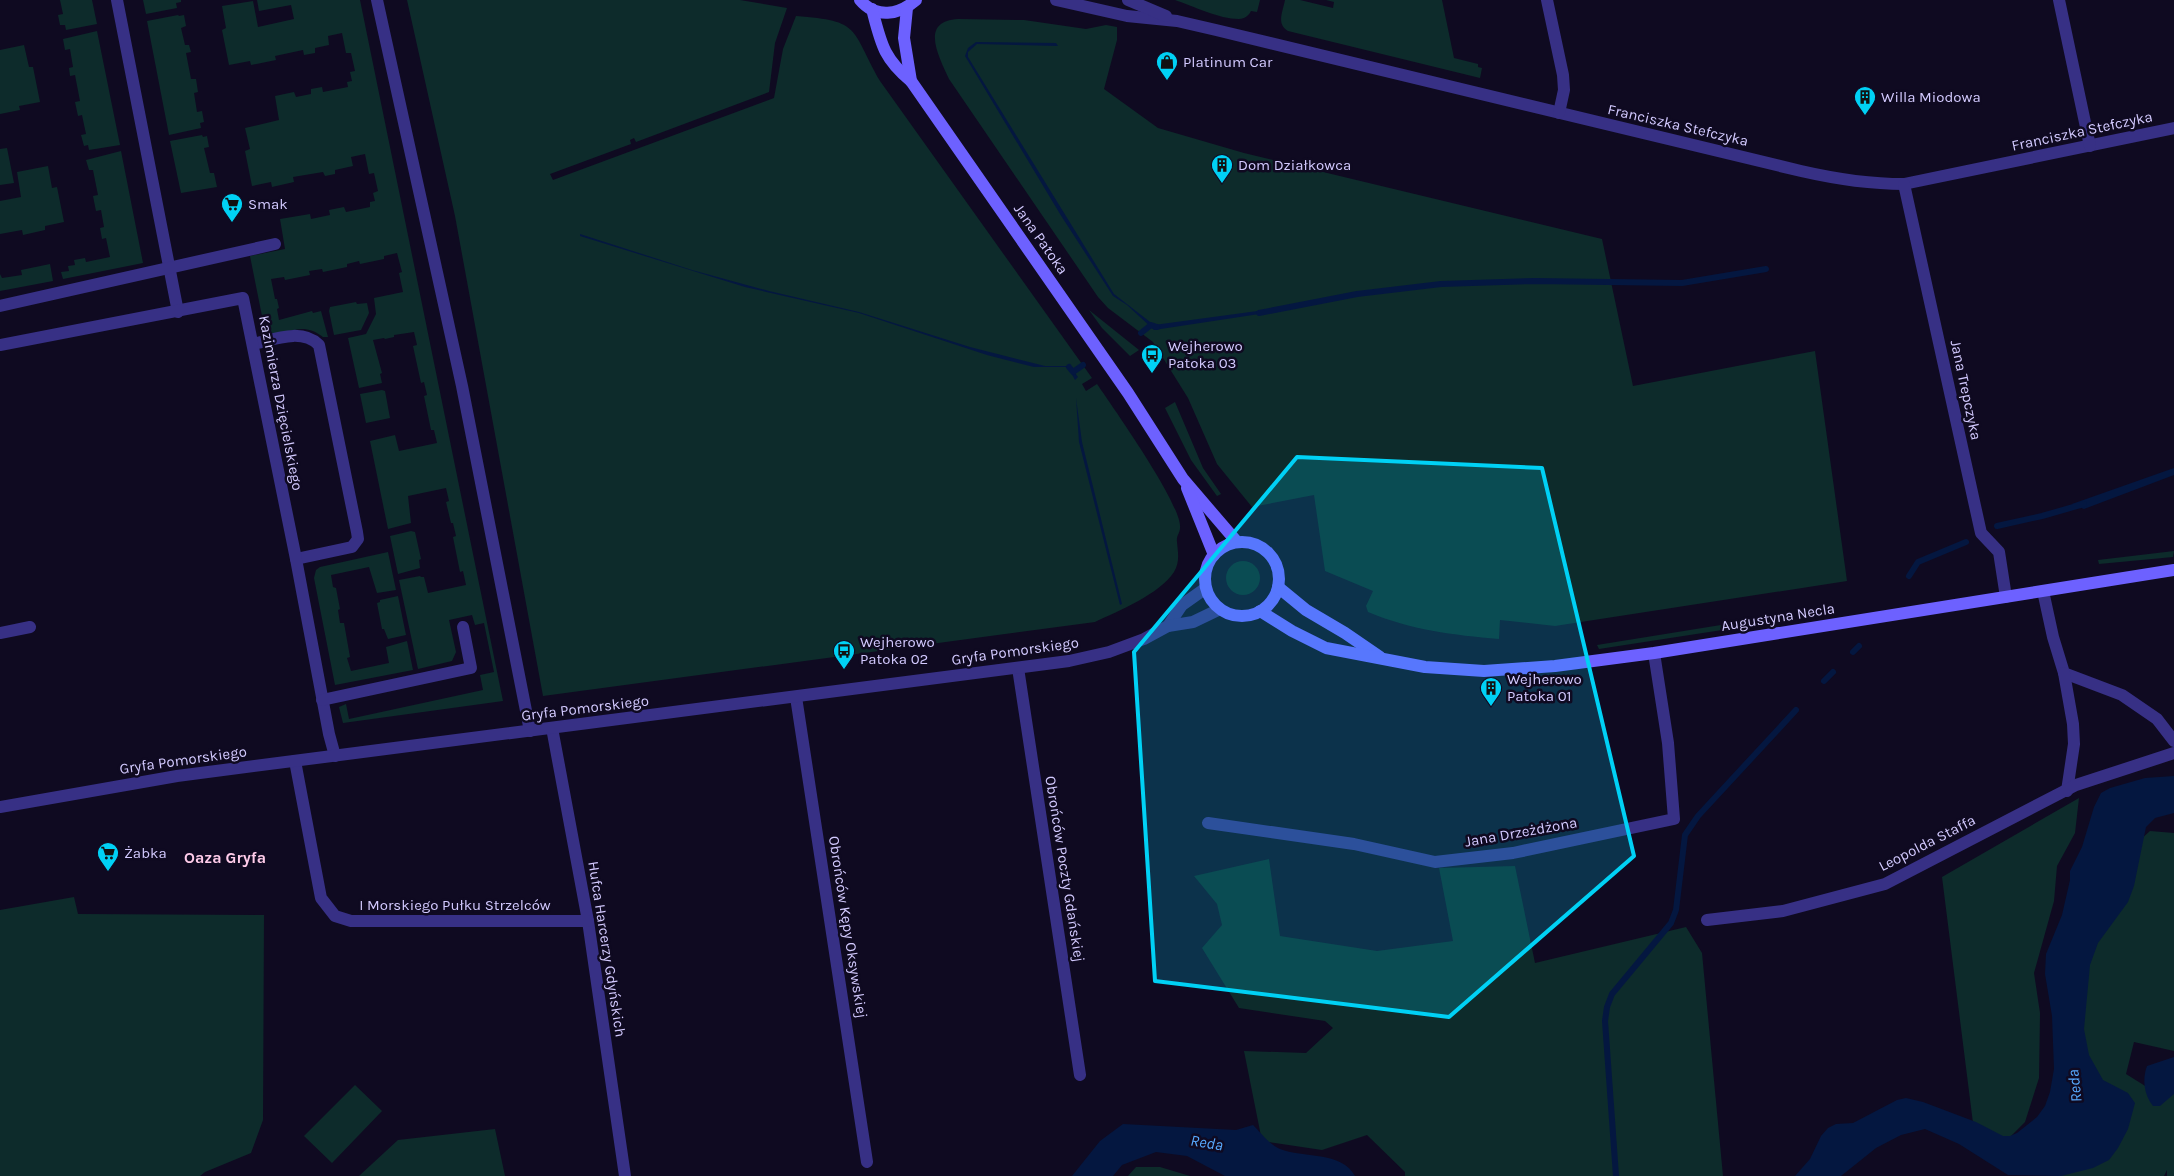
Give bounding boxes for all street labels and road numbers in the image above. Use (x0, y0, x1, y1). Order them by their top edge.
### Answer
street label: Franciszka Stefczyka (1606, 100, 1750, 150)
street label: Franciszka Stefczyka (2010, 107, 2154, 155)
street label: Jana Patoka (1010, 200, 1072, 278)
street label: Kazimierza Dzięcielskiego (255, 314, 307, 492)
street label: Jana Trepczyka (1947, 338, 1985, 442)
street label: Augustyna Necla (1720, 599, 1836, 635)
street label: Gryfa Pomorskiego (950, 633, 1080, 669)
street label: Gryfa Pomorskiego (520, 691, 650, 725)
street label: Gryfa Pomorskiego (118, 742, 248, 778)
street label: Obrońców Poczty Gdańskiej (1041, 775, 1089, 963)
street label: Leopolda Staffa (1876, 811, 1978, 875)
street label: Jana Drzeżdżona (1463, 813, 1579, 851)
street label: Obrońców Kępy Oksywskiej (825, 834, 871, 1020)
street label: Hufca Harcerzy Gdyńskich (584, 860, 630, 1038)
street label: I Morskiego Pułku Strzelców (359, 896, 551, 914)

